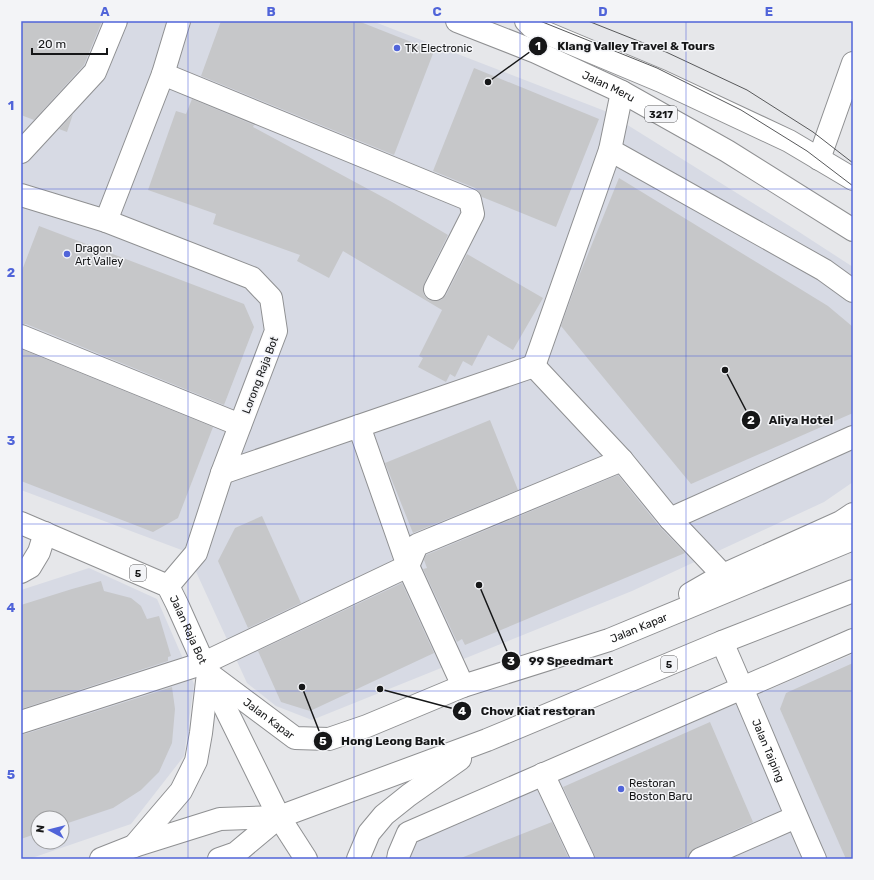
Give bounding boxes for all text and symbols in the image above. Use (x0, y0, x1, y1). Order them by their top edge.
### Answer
text: A (100, 4, 110, 19)
text: B (266, 4, 276, 19)
text: C (432, 4, 442, 19)
text: D (598, 4, 608, 19)
text: E (765, 4, 773, 19)
scale bar (32, 30, 107, 56)
callout: Klang Valley Travel & Tours (528, 34, 723, 58)
text: 20 m (38, 37, 66, 51)
text: 1 (535, 39, 541, 53)
text: Klang Valley Travel & Tours (557, 39, 715, 53)
place label: TK Electronic (405, 42, 472, 55)
marker: TK Electronic (392, 43, 402, 53)
street label: Jalan Meru (580, 68, 637, 105)
text: 1 (8, 98, 14, 113)
road number: 3217 (645, 106, 677, 122)
place label: Dragon Art Valley (75, 242, 123, 268)
marker: Dragon Art Valley (62, 249, 72, 259)
text: 2 (7, 265, 15, 280)
street label: Lorong Raja Bot (240, 334, 281, 416)
callout: Aliya Hotel (741, 408, 841, 432)
text: 2 (747, 413, 755, 427)
text: Aliya Hotel (769, 413, 833, 427)
text: 3 (7, 433, 16, 448)
road number: 5 (130, 565, 146, 581)
street label: Jalan Raja Bot (167, 593, 209, 667)
text: 4 (7, 600, 16, 615)
street label: Jalan Kapar (608, 610, 670, 646)
callout: 99 Speedmart (501, 649, 621, 673)
text: 3 (507, 654, 515, 668)
text: 99 Speedmart (529, 654, 614, 668)
road number: 5 (661, 656, 677, 672)
street label: Jalan Kapar (240, 696, 297, 743)
callout: Chow Kiat restoran (452, 699, 603, 723)
text: 4 (458, 704, 466, 718)
text: Chow Kiat restoran (481, 704, 596, 718)
street label: Jalan Taiping (749, 717, 787, 784)
callout: Hong Leong Bank (313, 729, 453, 753)
text: 5 (319, 734, 327, 748)
text: Hong Leong Bank (341, 734, 445, 748)
text: 5 (7, 767, 15, 782)
place label: Restoran Boston Baru (629, 777, 692, 803)
marker: Restoran Boston Baru (616, 784, 626, 794)
north arrow (30, 810, 70, 850)
text: N (34, 824, 48, 834)

